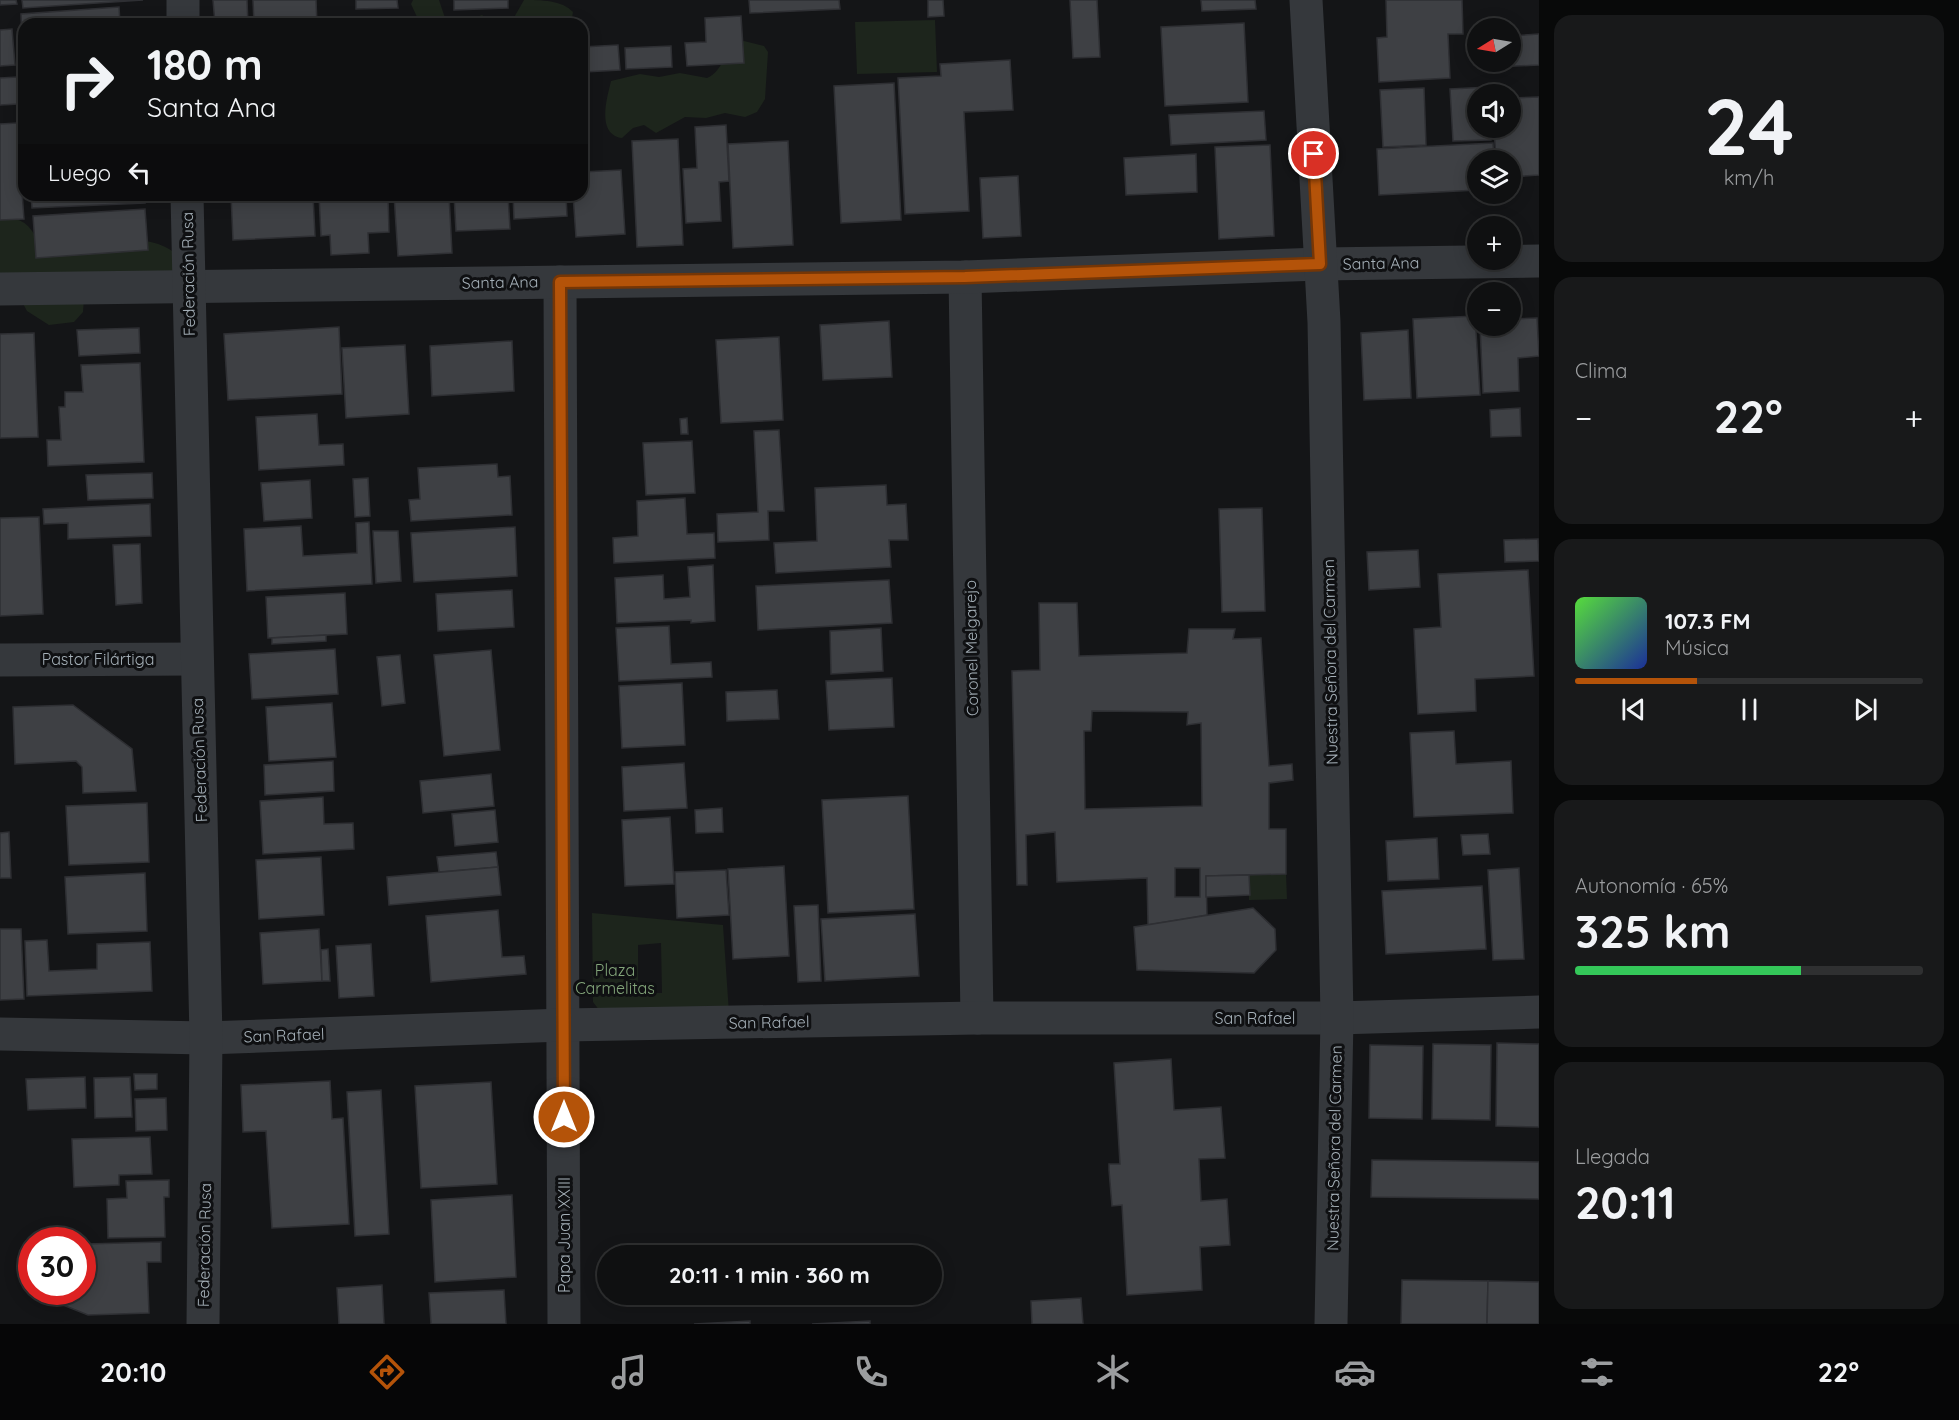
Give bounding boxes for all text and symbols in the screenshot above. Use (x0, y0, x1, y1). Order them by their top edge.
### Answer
north arrow (1467, 18, 1521, 72)
map controls (1467, 18, 1521, 336)
text: 180 m (147, 38, 263, 91)
icon: right (48, 42, 126, 120)
text: 24 (1704, 77, 1794, 175)
button: sound (1467, 84, 1521, 138)
text: Santa Ana (147, 90, 276, 124)
pin (1288, 128, 1339, 179)
icon: arrive (1297, 137, 1330, 170)
button: layers (1467, 150, 1521, 204)
icon: left (123, 156, 156, 189)
text: Luego (48, 159, 111, 187)
text: km/h (1724, 165, 1774, 190)
street label: Federación Rusa (177, 212, 199, 336)
button: + (1467, 216, 1521, 270)
street label: Santa Ana (1342, 252, 1420, 274)
street label: Santa Ana (461, 271, 539, 293)
button: − (1467, 282, 1521, 336)
text: Clima (1575, 358, 1627, 383)
text: 22° (1714, 388, 1783, 444)
text: − (1575, 397, 1592, 438)
text: + (1904, 397, 1923, 438)
street label: Nuestra Señora del Carmen (1318, 559, 1342, 765)
street label: Coronel Melgarejo (960, 580, 982, 716)
text: 107.3 FM (1665, 607, 1751, 635)
text: Música (1665, 635, 1729, 660)
street label: Pastor Filártiga (42, 649, 154, 669)
icon: previous (1617, 693, 1650, 726)
icon: pause (1733, 693, 1766, 726)
icon: next (1849, 693, 1882, 726)
street label: Federación Rusa (187, 698, 211, 822)
text: Autonomía · 65% (1575, 873, 1728, 898)
text: 325 km (1575, 903, 1730, 959)
park label: Plaza Carmelitas (575, 960, 655, 998)
street label: San Rafael (1215, 1008, 1295, 1028)
street label: San Rafael (728, 1011, 810, 1033)
street label: San Rafael (243, 1024, 325, 1046)
street label: Nuestra Señora del Carmen (1322, 1045, 1346, 1251)
position arrow (532, 1085, 596, 1149)
text: Llegada (1575, 1144, 1650, 1169)
text: 20:11 (1575, 1174, 1676, 1230)
street label: Papa Juan XXIII (554, 1177, 574, 1293)
street label: Federación Rusa (193, 1183, 215, 1307)
speed limit sign: 30 (18, 1227, 96, 1305)
text: 20:11 · 1 min · 360 m (669, 1261, 870, 1289)
icon: directions (366, 1351, 408, 1393)
icon: music (608, 1351, 650, 1393)
icon: phone (850, 1351, 892, 1393)
icon: climate (1092, 1351, 1134, 1393)
icon: car (1334, 1351, 1376, 1393)
icon: filters (1576, 1351, 1618, 1393)
text: 20:10 (100, 1355, 166, 1389)
text: 22° (1818, 1355, 1859, 1389)

